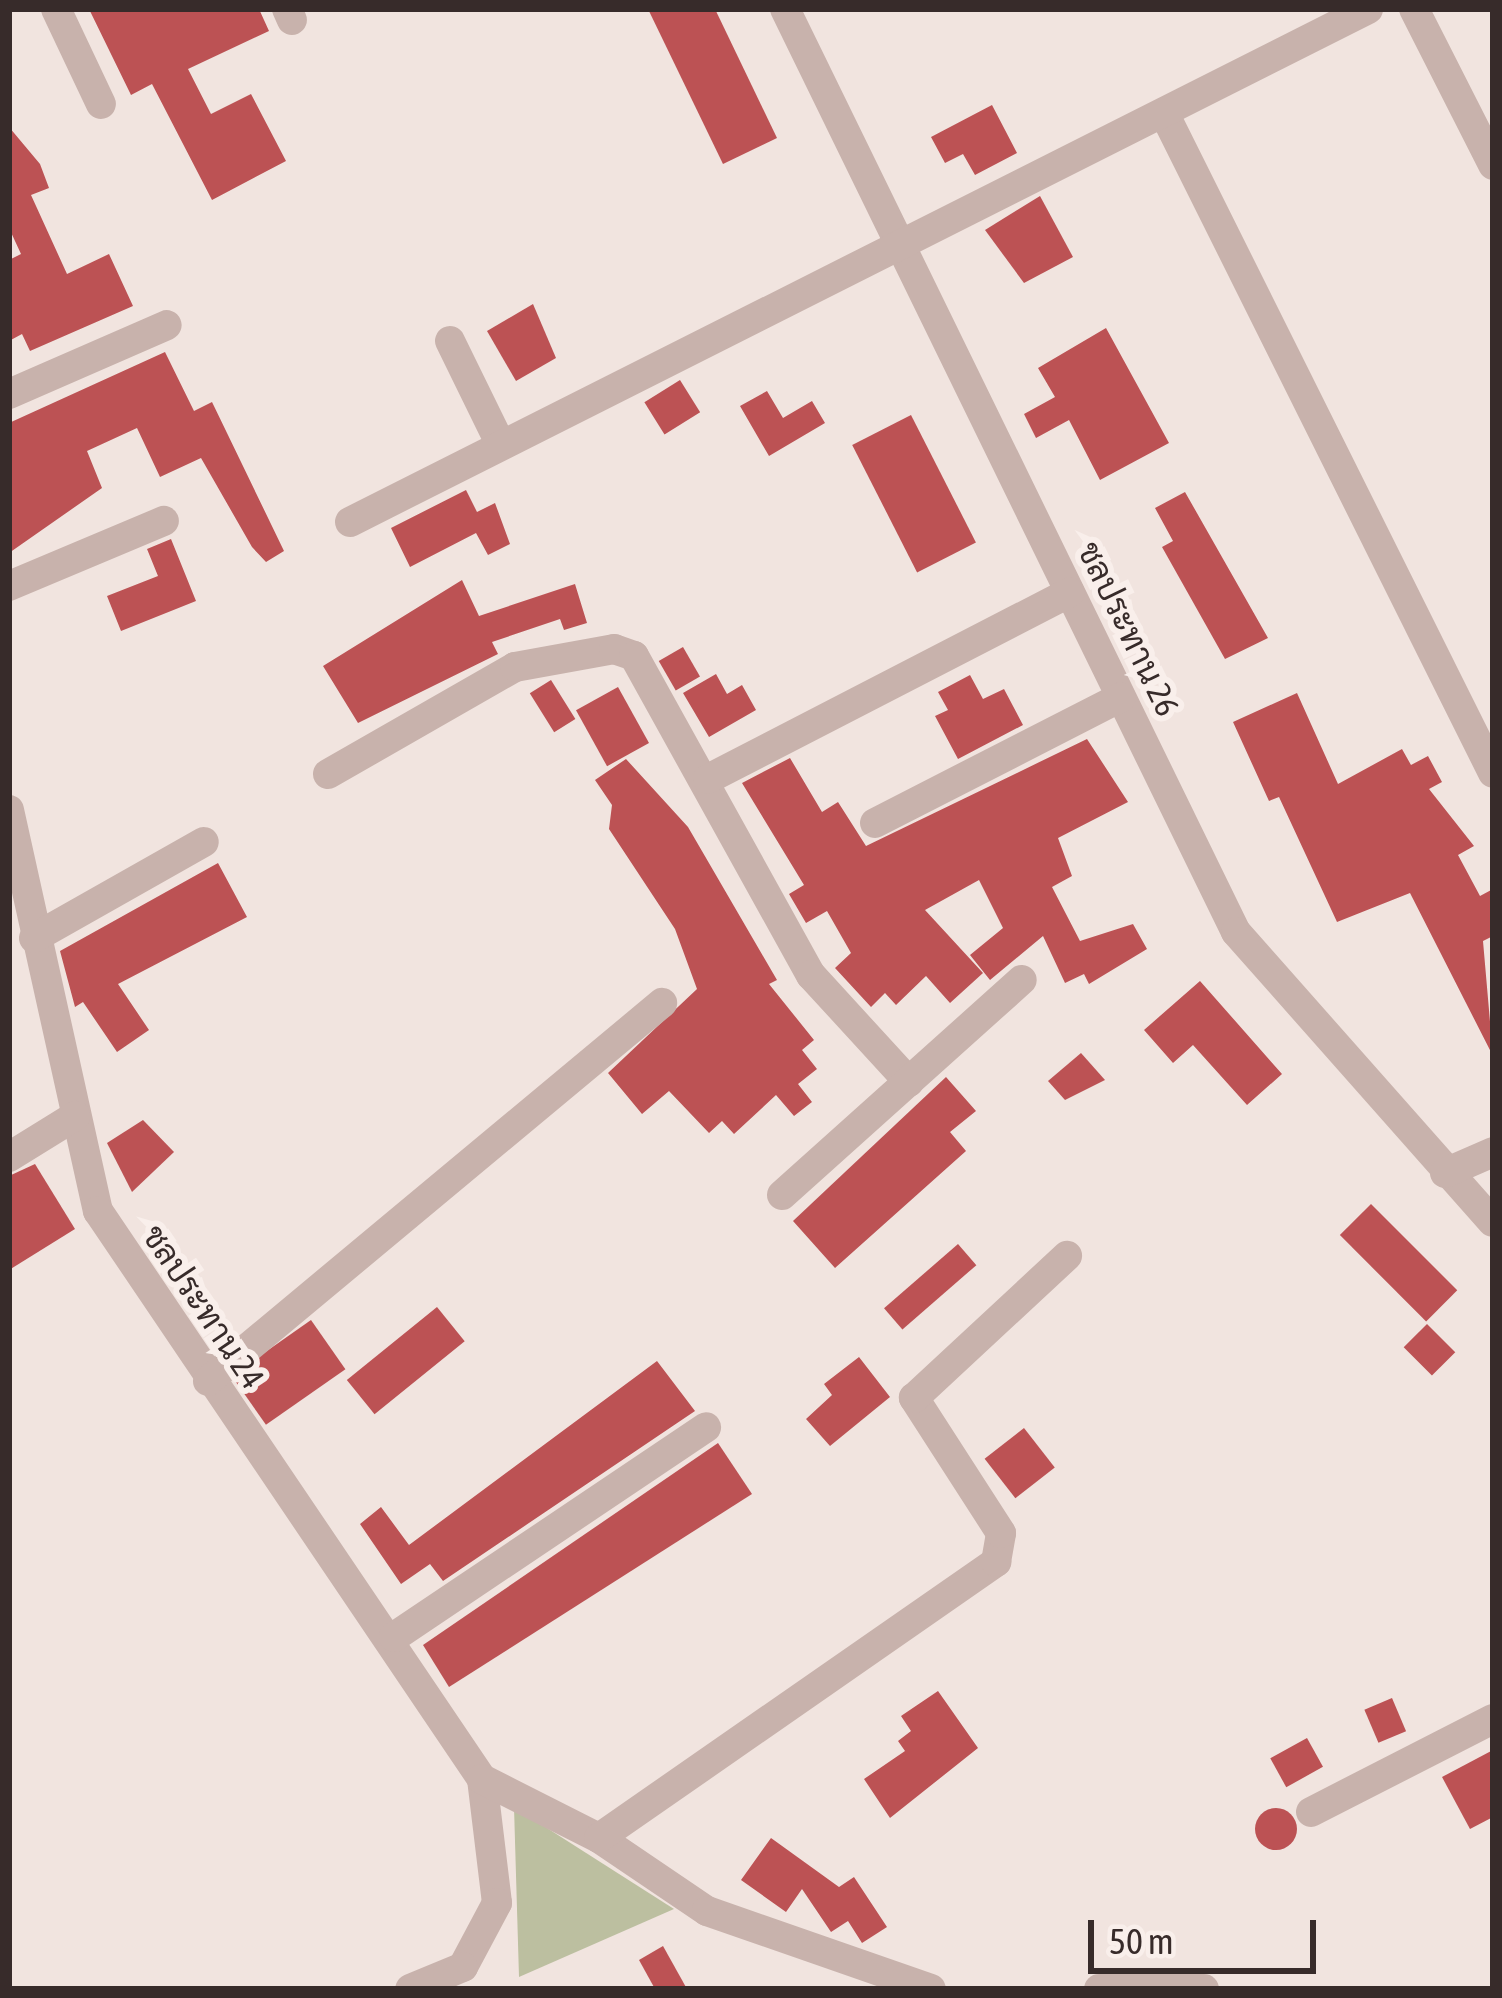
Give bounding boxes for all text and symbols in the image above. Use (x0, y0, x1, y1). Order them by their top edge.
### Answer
street label: ชลประทาน 26 (1069, 536, 1187, 722)
street label: ชลประทาน 24 (134, 1218, 272, 1396)
scale bar (1094, 1896, 1322, 1970)
text: 50 m (1109, 1920, 1174, 1962)

